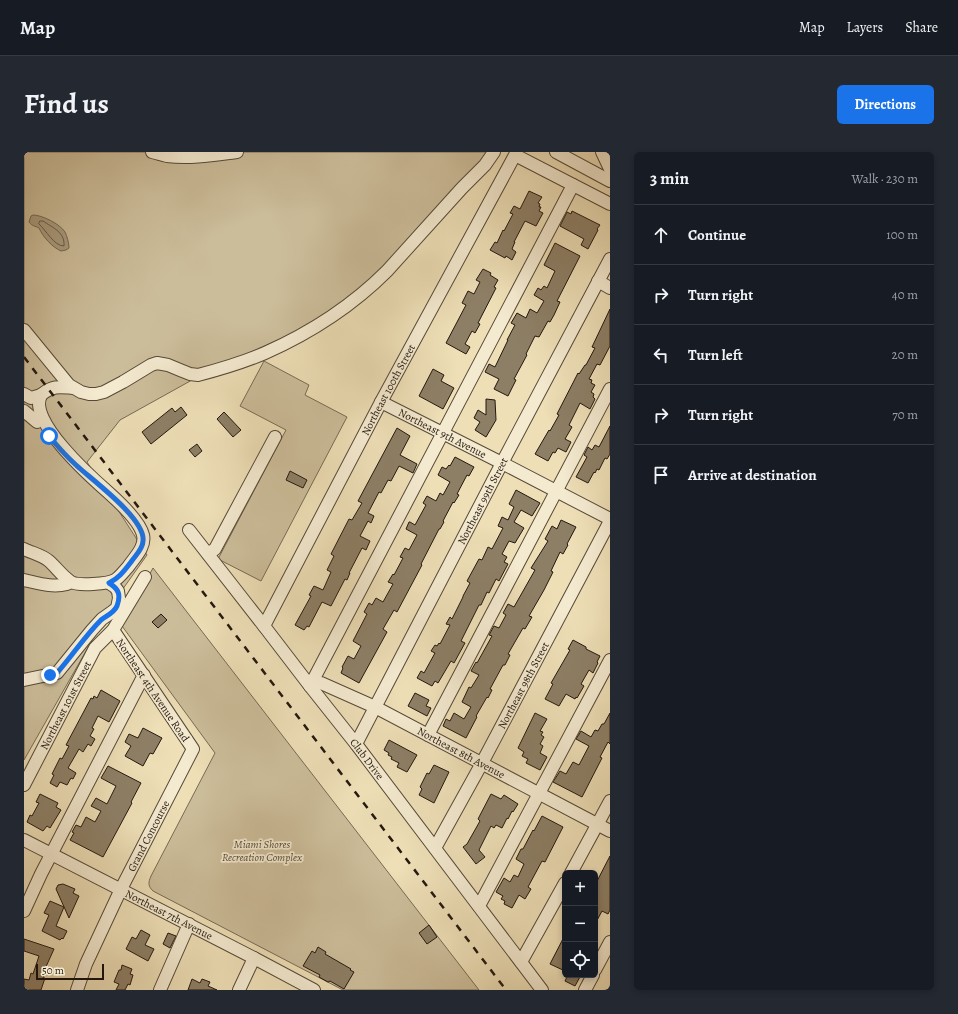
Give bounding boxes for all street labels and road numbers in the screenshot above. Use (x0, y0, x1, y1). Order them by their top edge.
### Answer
street label: Northeast 100th Street (358, 341, 419, 438)
street label: Northeast 9th Avenue (396, 405, 489, 462)
street label: Northeast 99th Street (454, 455, 512, 547)
street label: Northeast 4th Avenue Road (112, 636, 193, 745)
street label: Northeast 98th Street (494, 639, 553, 732)
street label: Northeast 101st Street (37, 658, 95, 752)
street label: Northeast 8th Avenue (415, 724, 508, 782)
street label: Club Drive (346, 735, 387, 783)
street label: Grand Concourse (124, 798, 173, 874)
street label: Northeast 7th Avenue (122, 886, 215, 944)

